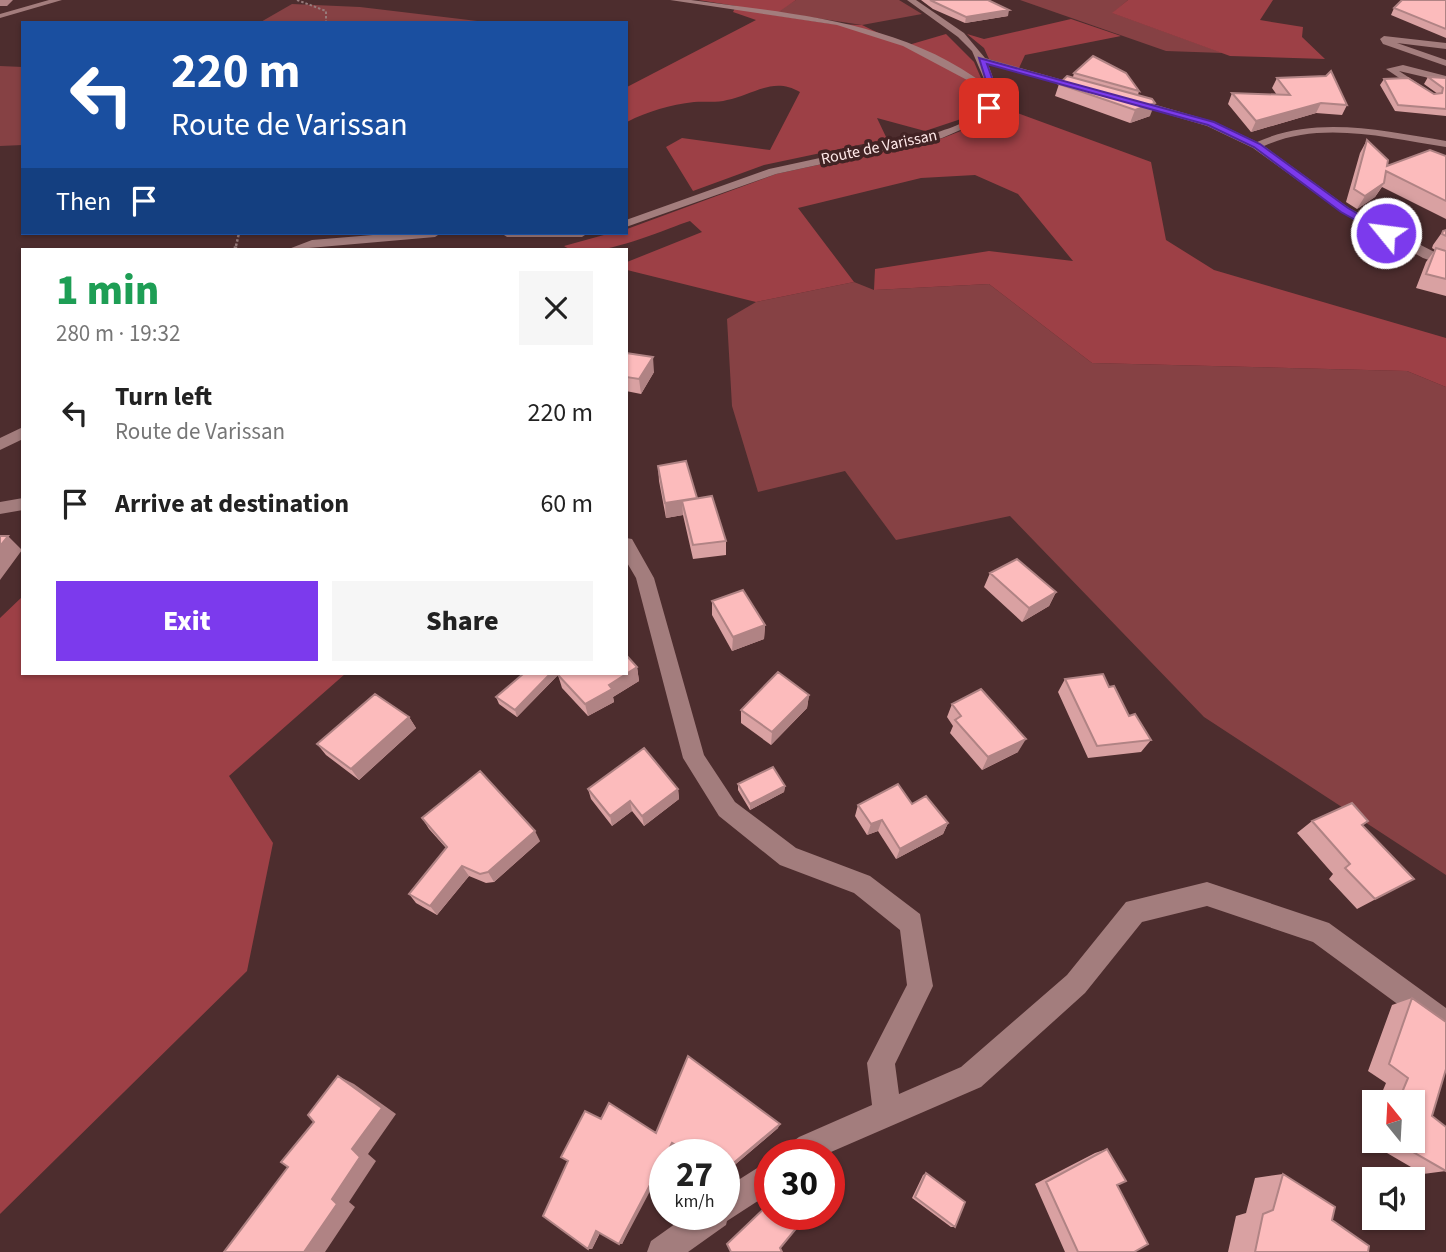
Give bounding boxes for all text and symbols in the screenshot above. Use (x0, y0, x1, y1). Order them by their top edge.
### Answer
text: 220 m (171, 37, 300, 107)
icon: left (56, 49, 147, 140)
pin (959, 78, 1019, 138)
icon: arrive (970, 89, 1008, 127)
text: Route de Varissan (171, 102, 408, 148)
street label: Route de Varissan (819, 124, 939, 170)
icon: arrive (125, 182, 163, 220)
text: Then (56, 183, 111, 220)
position arrow (1349, 196, 1423, 270)
text: 1 min (56, 261, 159, 321)
button: close (519, 271, 593, 345)
text: 280 m · 19:32 (56, 317, 180, 350)
text: Turn left (115, 378, 212, 415)
icon: left (56, 394, 94, 432)
text: 220 m (527, 394, 593, 431)
text: Route de Varissan (115, 415, 285, 448)
icon: arrive (56, 485, 94, 523)
text: Arrive at destination (115, 485, 349, 522)
text: 60 m (540, 485, 593, 522)
button: Exit (56, 581, 318, 661)
button: Share (332, 581, 593, 661)
north arrow (1362, 1090, 1424, 1153)
map controls (1362, 1090, 1425, 1230)
speed limit sign: 30 (754, 1139, 845, 1230)
text: 27 (676, 1150, 713, 1200)
button: sound (1362, 1167, 1425, 1230)
text: km/h (675, 1189, 714, 1214)

